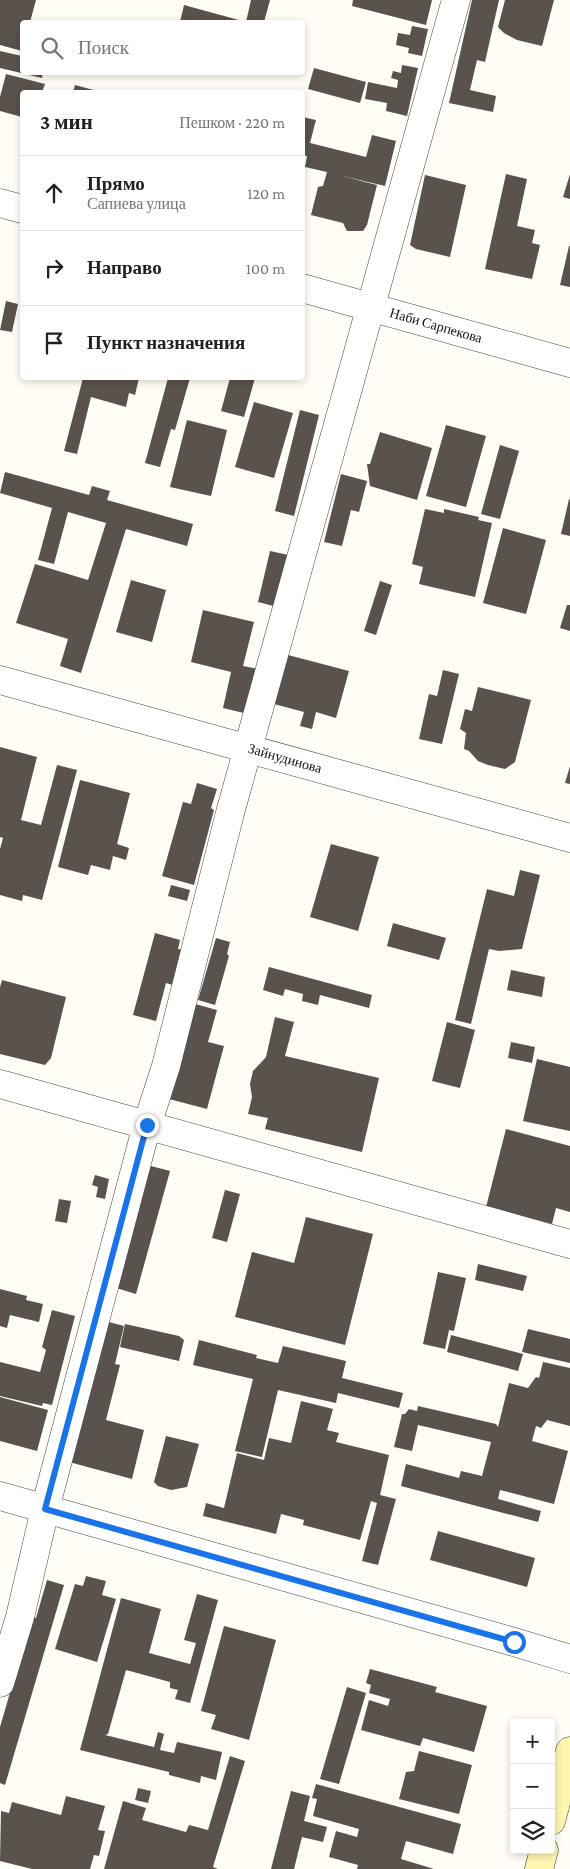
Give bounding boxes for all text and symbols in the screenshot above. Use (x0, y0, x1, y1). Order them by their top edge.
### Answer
search box (20, 20, 305, 75)
icon: search (38, 34, 66, 62)
text: Поиск (78, 37, 129, 58)
text: 3 мин (40, 110, 93, 134)
text: Пешком · 220 m (179, 114, 285, 131)
text: Прямо (87, 173, 145, 194)
icon: ahead (40, 179, 68, 207)
text: 120 m (247, 185, 285, 202)
text: Сапиева улица (87, 195, 186, 212)
icon: right (40, 254, 68, 282)
text: Направо (87, 257, 162, 278)
text: 100 m (246, 260, 285, 277)
street label: Наби Сарпекова (388, 304, 485, 346)
icon: arrive (40, 329, 68, 357)
text: Пункт назначения (87, 332, 245, 353)
street label: Зайнудинова (246, 740, 325, 776)
route end (136, 1114, 159, 1137)
route start (503, 1631, 526, 1654)
map controls (510, 1719, 555, 1854)
button: + (510, 1719, 555, 1764)
button: − (510, 1764, 555, 1809)
button: layers (510, 1809, 555, 1854)

